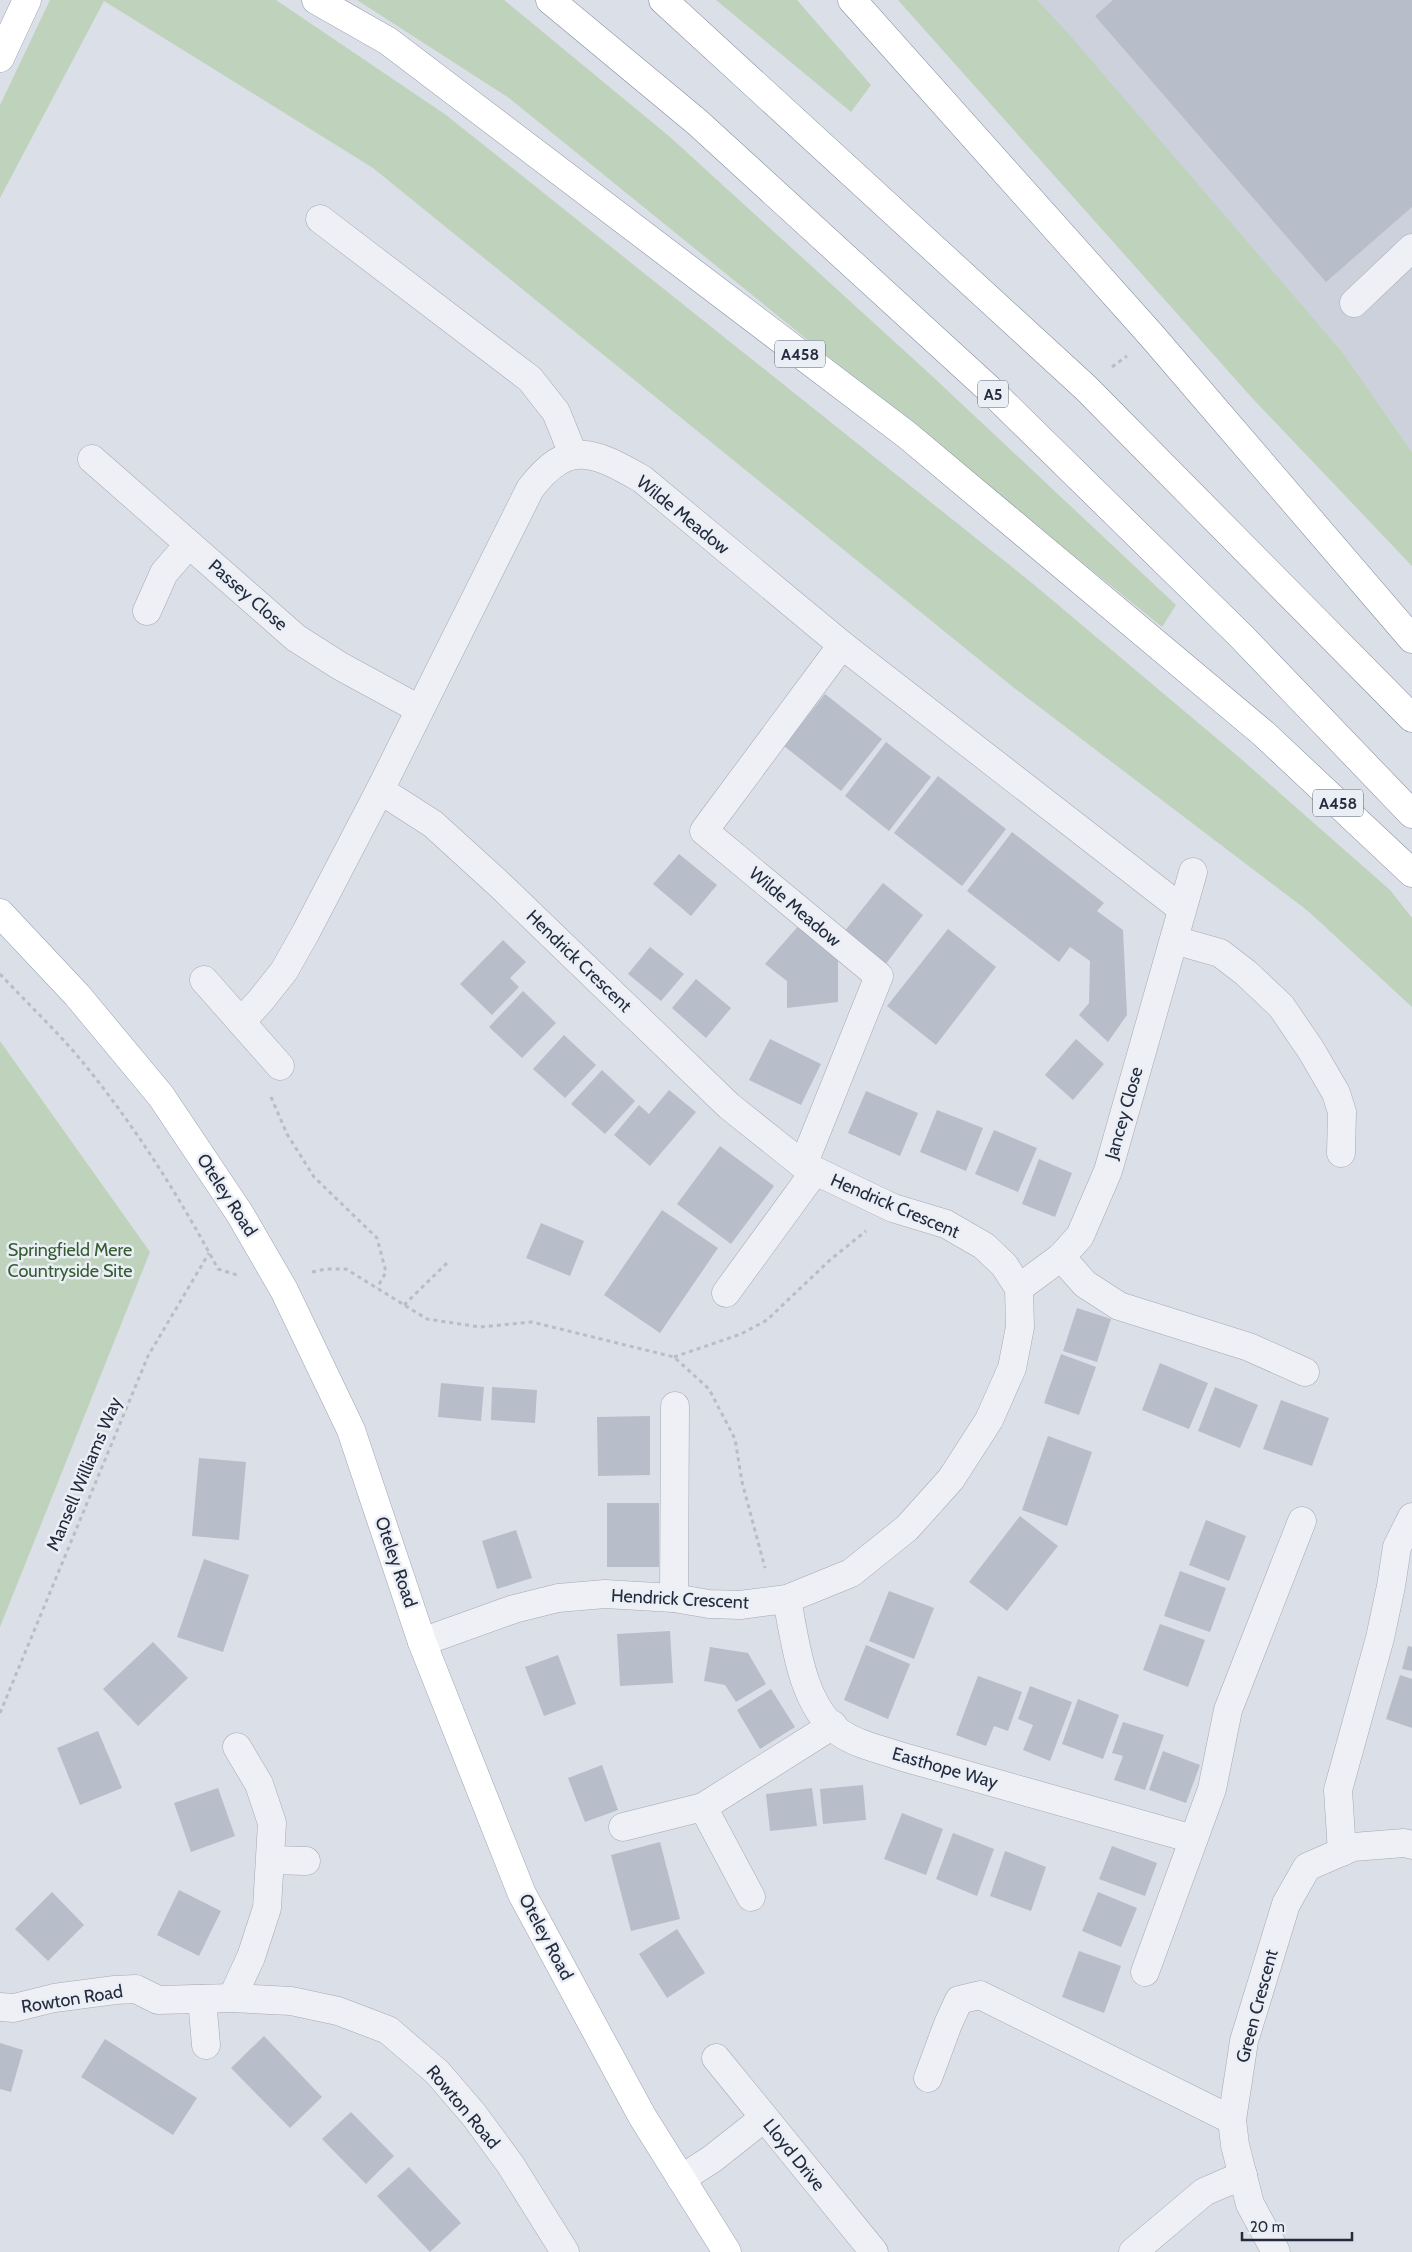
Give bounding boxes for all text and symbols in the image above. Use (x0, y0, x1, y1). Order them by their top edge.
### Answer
road number: A458 (775, 340, 825, 368)
road number: A5 (978, 380, 1008, 408)
street label: Wilde Meadow (632, 471, 734, 559)
street label: Passey Close (204, 555, 292, 635)
road number: A458 (1313, 790, 1363, 816)
street label: Wilde Meadow (745, 862, 845, 952)
street label: Hendrick Crescent (522, 905, 636, 1017)
street label: Jancey Close (1100, 1064, 1148, 1163)
street label: Oteley Road (192, 1149, 262, 1241)
street label: Hendrick Crescent (827, 1169, 963, 1243)
park label: Springfield Mere Countryside Site (8, 1239, 132, 1282)
street label: Mansell Williams Way (42, 1394, 126, 1554)
street label: Oteley Road (370, 1514, 422, 1610)
street label: Hendrick Crescent (611, 1584, 749, 1614)
street label: Easthope Way (890, 1742, 1000, 1794)
street label: Oteley Road (514, 1890, 578, 1984)
street label: Green Crescent (1231, 1947, 1283, 2065)
street label: Rowton Road (20, 1980, 124, 2018)
street label: Rowton Road (422, 2061, 504, 2153)
street label: Lloyd Drive (758, 2115, 830, 2195)
scale bar (1242, 2210, 1352, 2242)
text: 20 m (1250, 2218, 1285, 2236)

